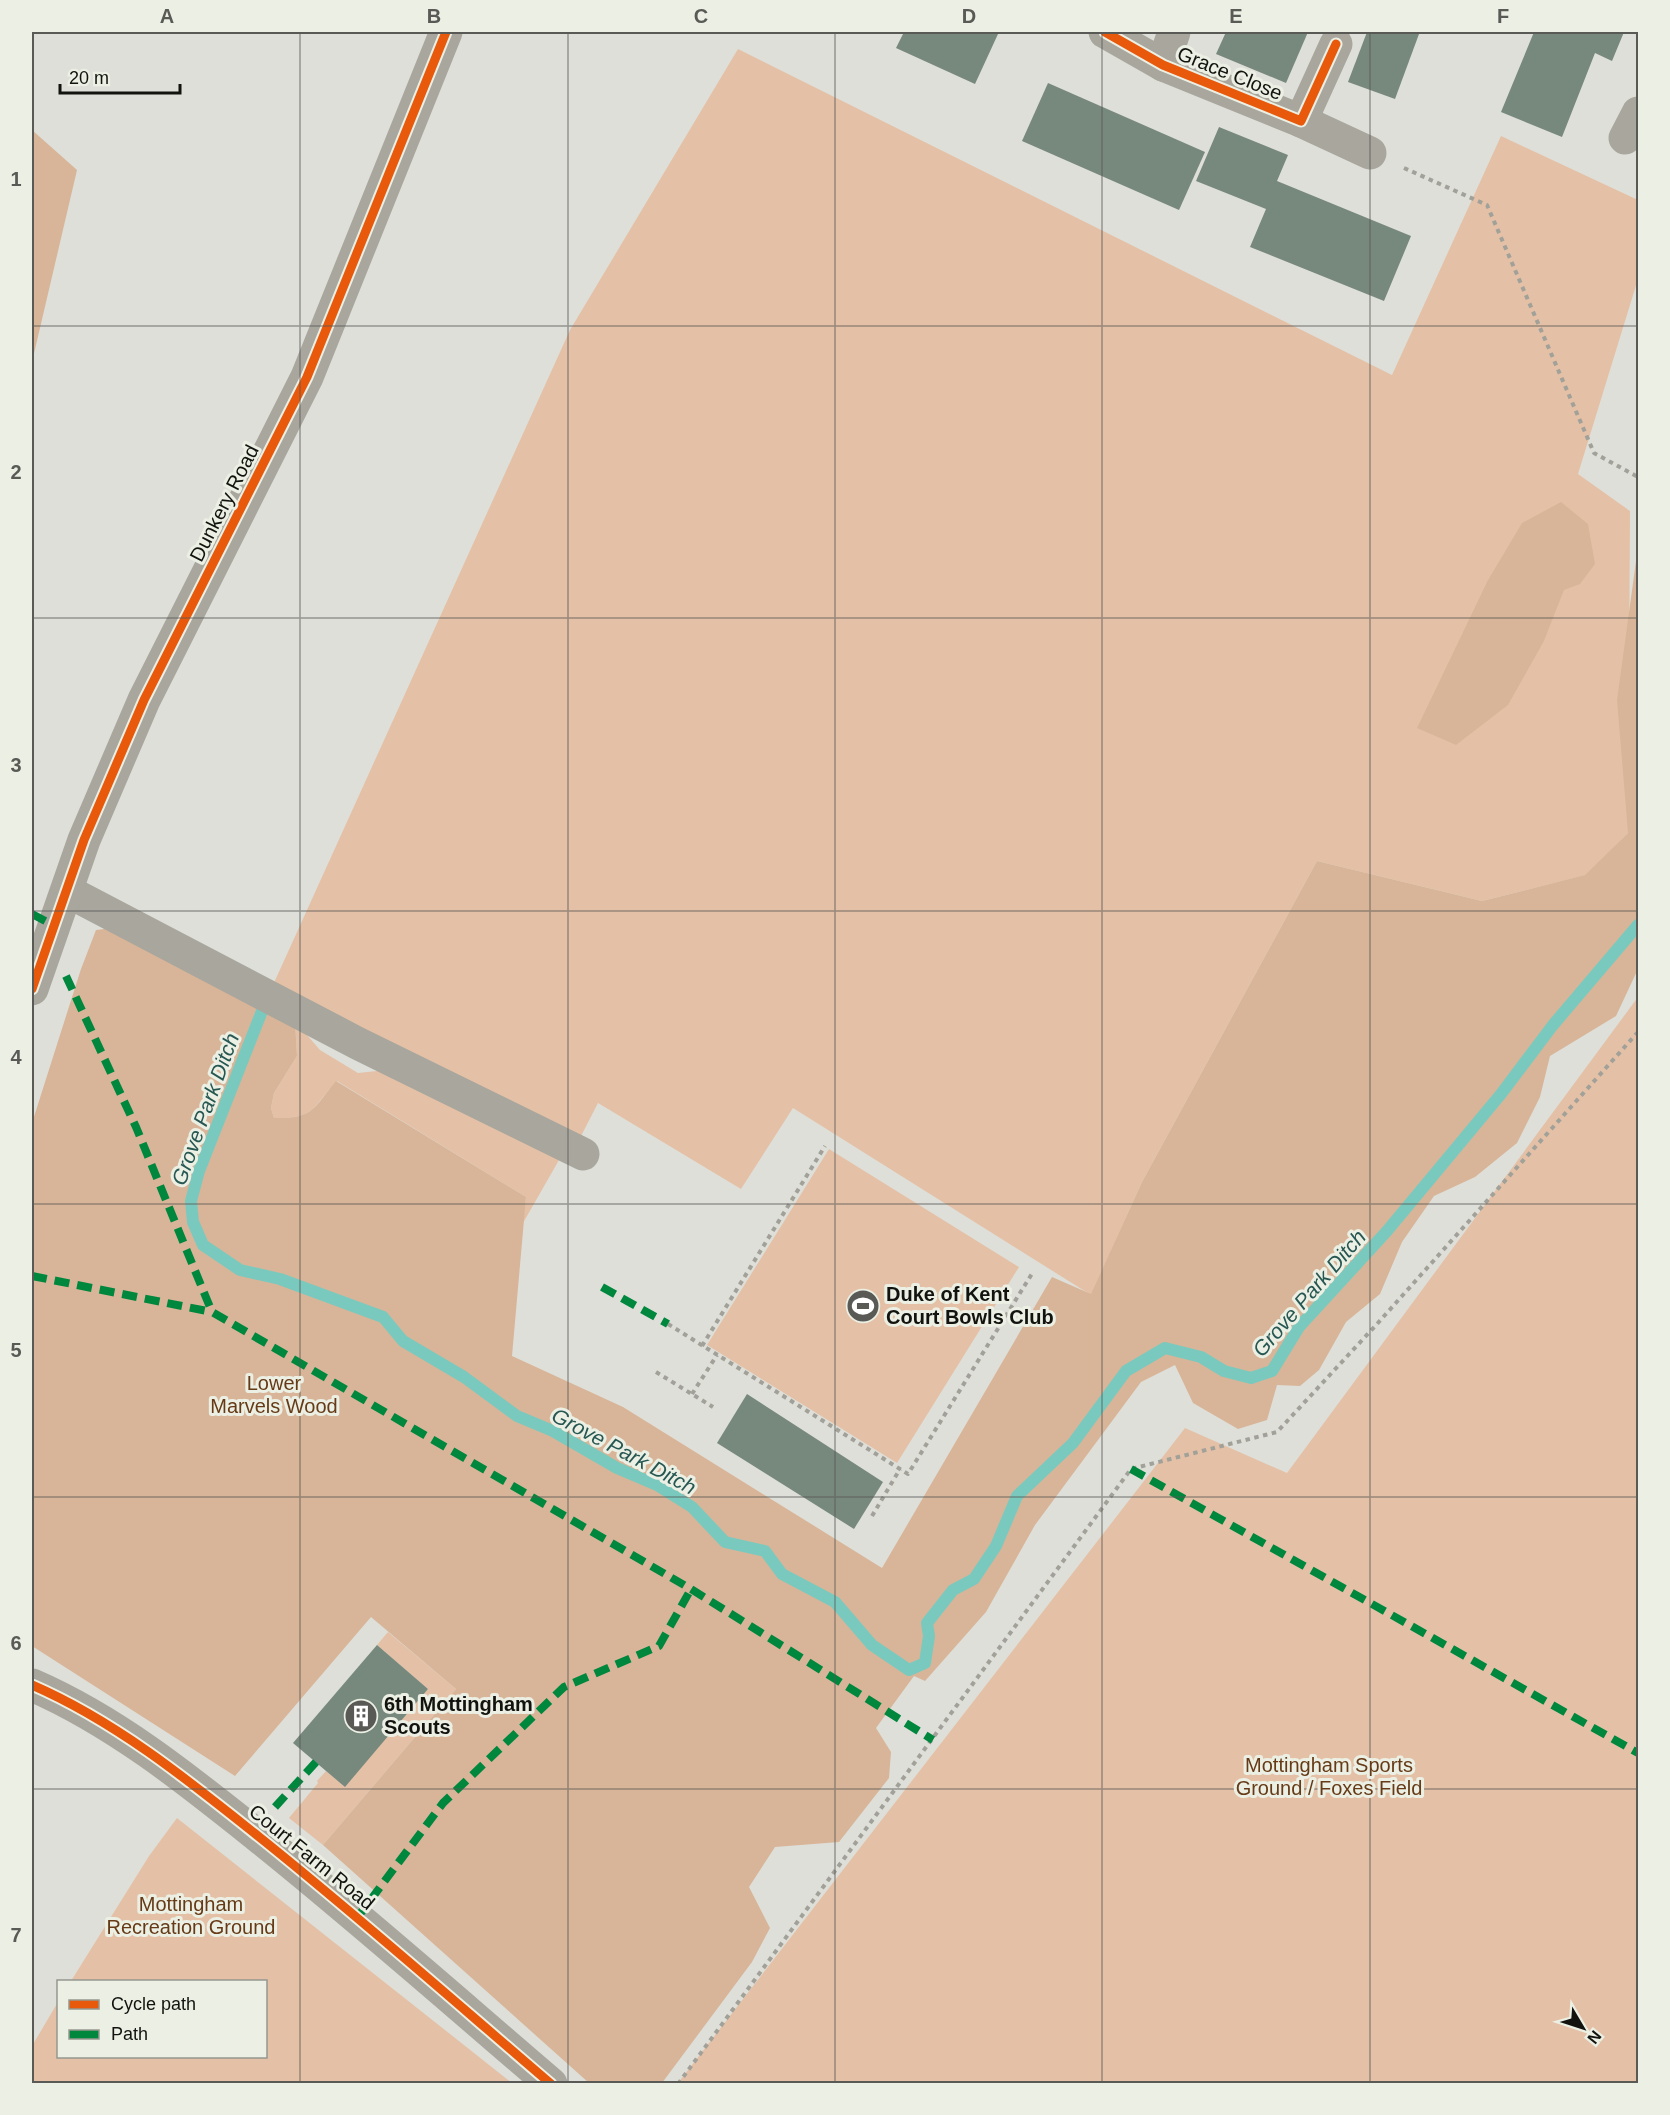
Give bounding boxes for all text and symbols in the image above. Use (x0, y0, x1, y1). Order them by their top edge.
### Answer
text: A (160, 5, 174, 27)
text: B (427, 5, 441, 27)
text: C (694, 5, 708, 27)
text: D (962, 5, 976, 27)
text: E (1229, 5, 1243, 27)
text: F (1497, 5, 1509, 27)
street label: Grace Close (1174, 42, 1286, 104)
scale bar (60, 57, 180, 95)
text: 20 m (69, 68, 109, 88)
text: 1 (10, 168, 22, 190)
street label: Dunkery Road (185, 441, 263, 565)
text: 2 (10, 461, 22, 483)
text: 3 (10, 754, 22, 776)
water label: Grove Park Ditch (167, 1030, 243, 1188)
text: 4 (10, 1046, 22, 1068)
water label: Grove Park Ditch (1248, 1225, 1370, 1361)
place label: Duke of Kent Court Bowls Club (886, 1283, 1054, 1328)
sports icon: Duke of Kent Court Bowls Club (845, 1288, 881, 1324)
text: 5 (10, 1339, 22, 1361)
park label: Lower Marvels Wood (210, 1372, 338, 1417)
water label: Grove Park Ditch (548, 1403, 700, 1499)
text: 6 (10, 1632, 22, 1654)
place label: 6th Mottingham Scouts (384, 1693, 533, 1738)
building icon: 6th Mottingham Scouts (343, 1698, 379, 1734)
park label: Mottingham Sports Ground / Foxes Field (1236, 1754, 1422, 1799)
street label: Court Farm Road (245, 1800, 379, 1914)
park label: Mottingham Recreation Ground (107, 1893, 275, 1938)
text: 7 (10, 1924, 22, 1946)
legend (57, 1980, 267, 2058)
text: Cycle path (111, 1994, 196, 2014)
north arrow (1553, 1998, 1613, 2058)
text: Path (111, 2024, 148, 2044)
text: N (1584, 2027, 1605, 2047)

